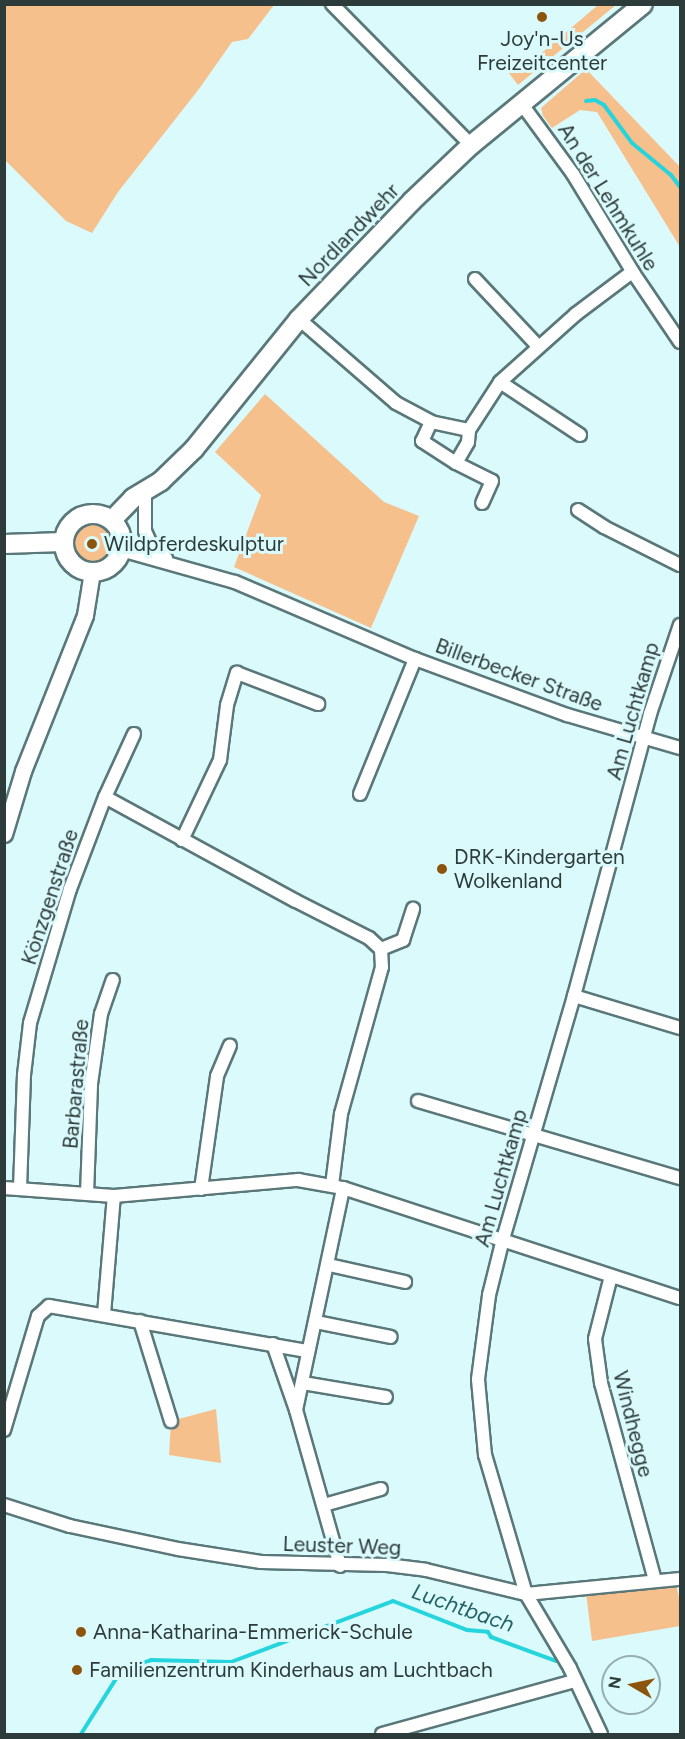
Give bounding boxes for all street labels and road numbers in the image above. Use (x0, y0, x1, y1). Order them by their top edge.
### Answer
street label: An der Lehmkuhle (553, 119, 663, 275)
street label: Nordlandwehr (294, 178, 404, 292)
street label: Billerbecker Straße (432, 633, 606, 717)
street label: Am Luchtkamp (601, 639, 665, 783)
street label: Könzgenstraße (16, 826, 84, 968)
street label: Barbarastraße (58, 1018, 94, 1150)
street label: Am Luchtkamp (469, 1106, 533, 1250)
street label: Windhegge (608, 1368, 658, 1480)
street label: Leuster Weg (282, 1531, 402, 1561)

